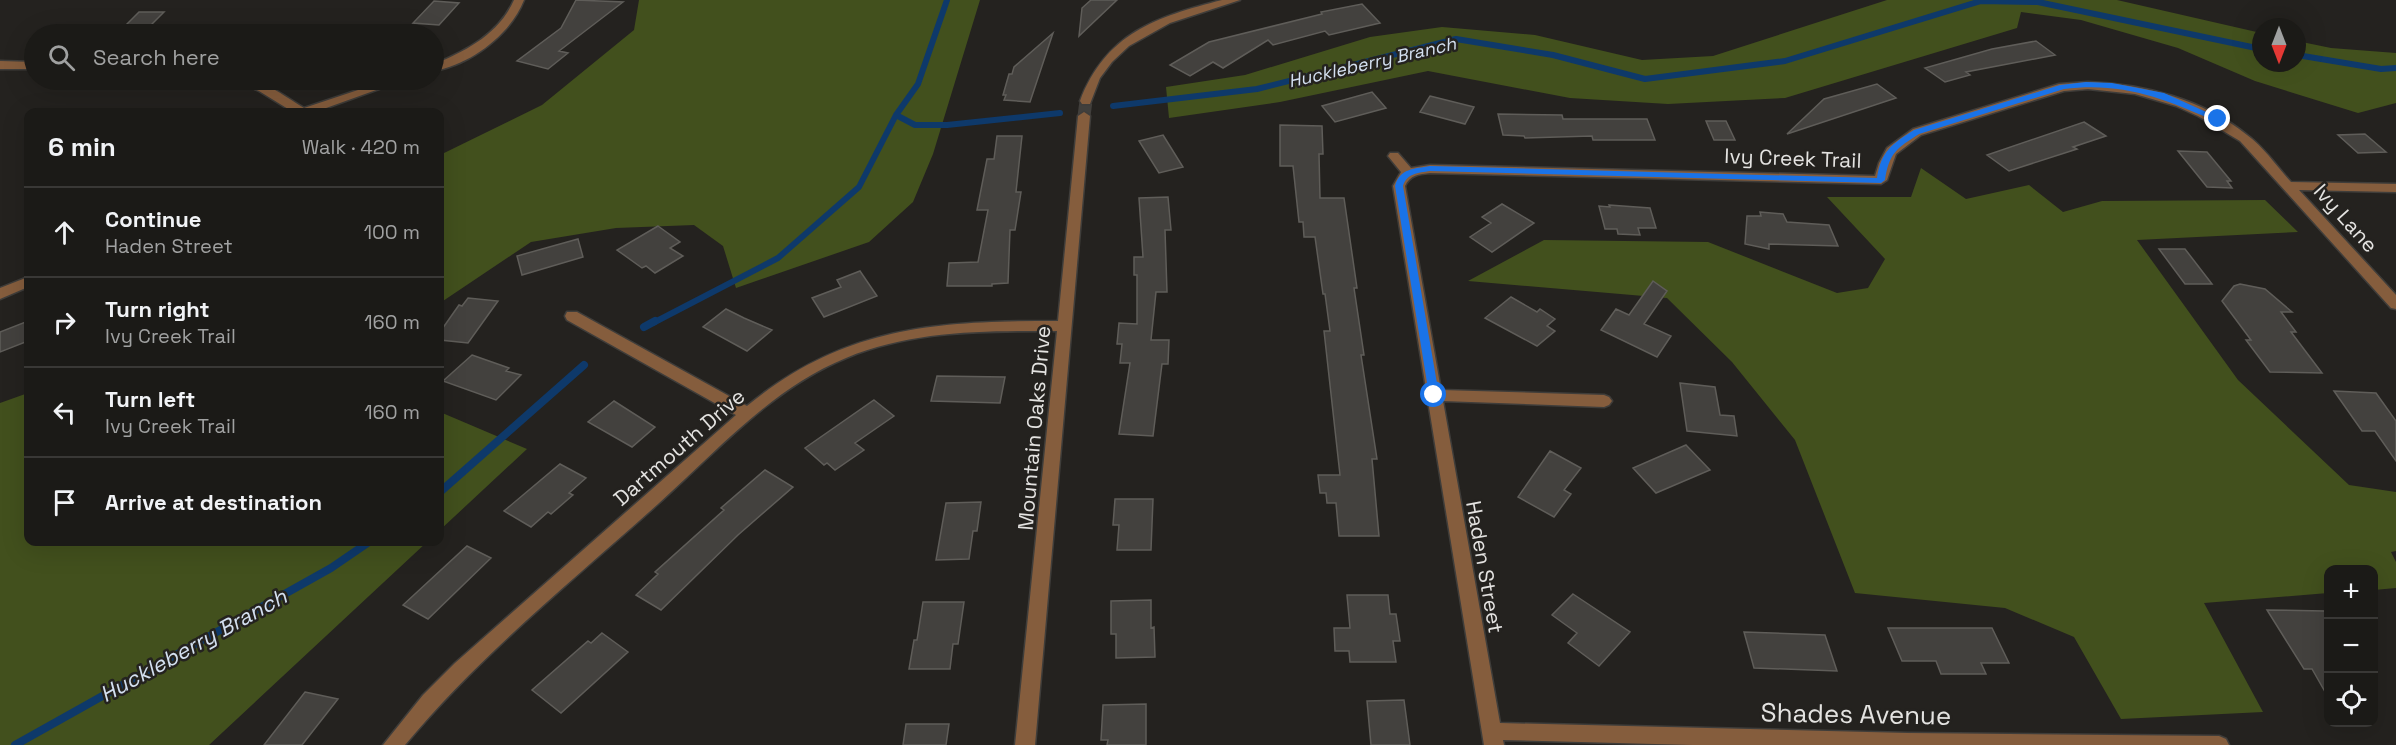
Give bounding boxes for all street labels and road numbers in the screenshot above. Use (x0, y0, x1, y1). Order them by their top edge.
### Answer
street label: Ivy Creek Trail (1724, 142, 1862, 174)
street label: Ivy Lane (2308, 178, 2384, 258)
street label: Mountain Oaks Drive (1012, 324, 1056, 532)
street label: Dartmouth Drive (608, 382, 750, 512)
street label: Haden Street (1460, 499, 1510, 635)
street label: Shades Avenue (1760, 695, 1952, 733)

